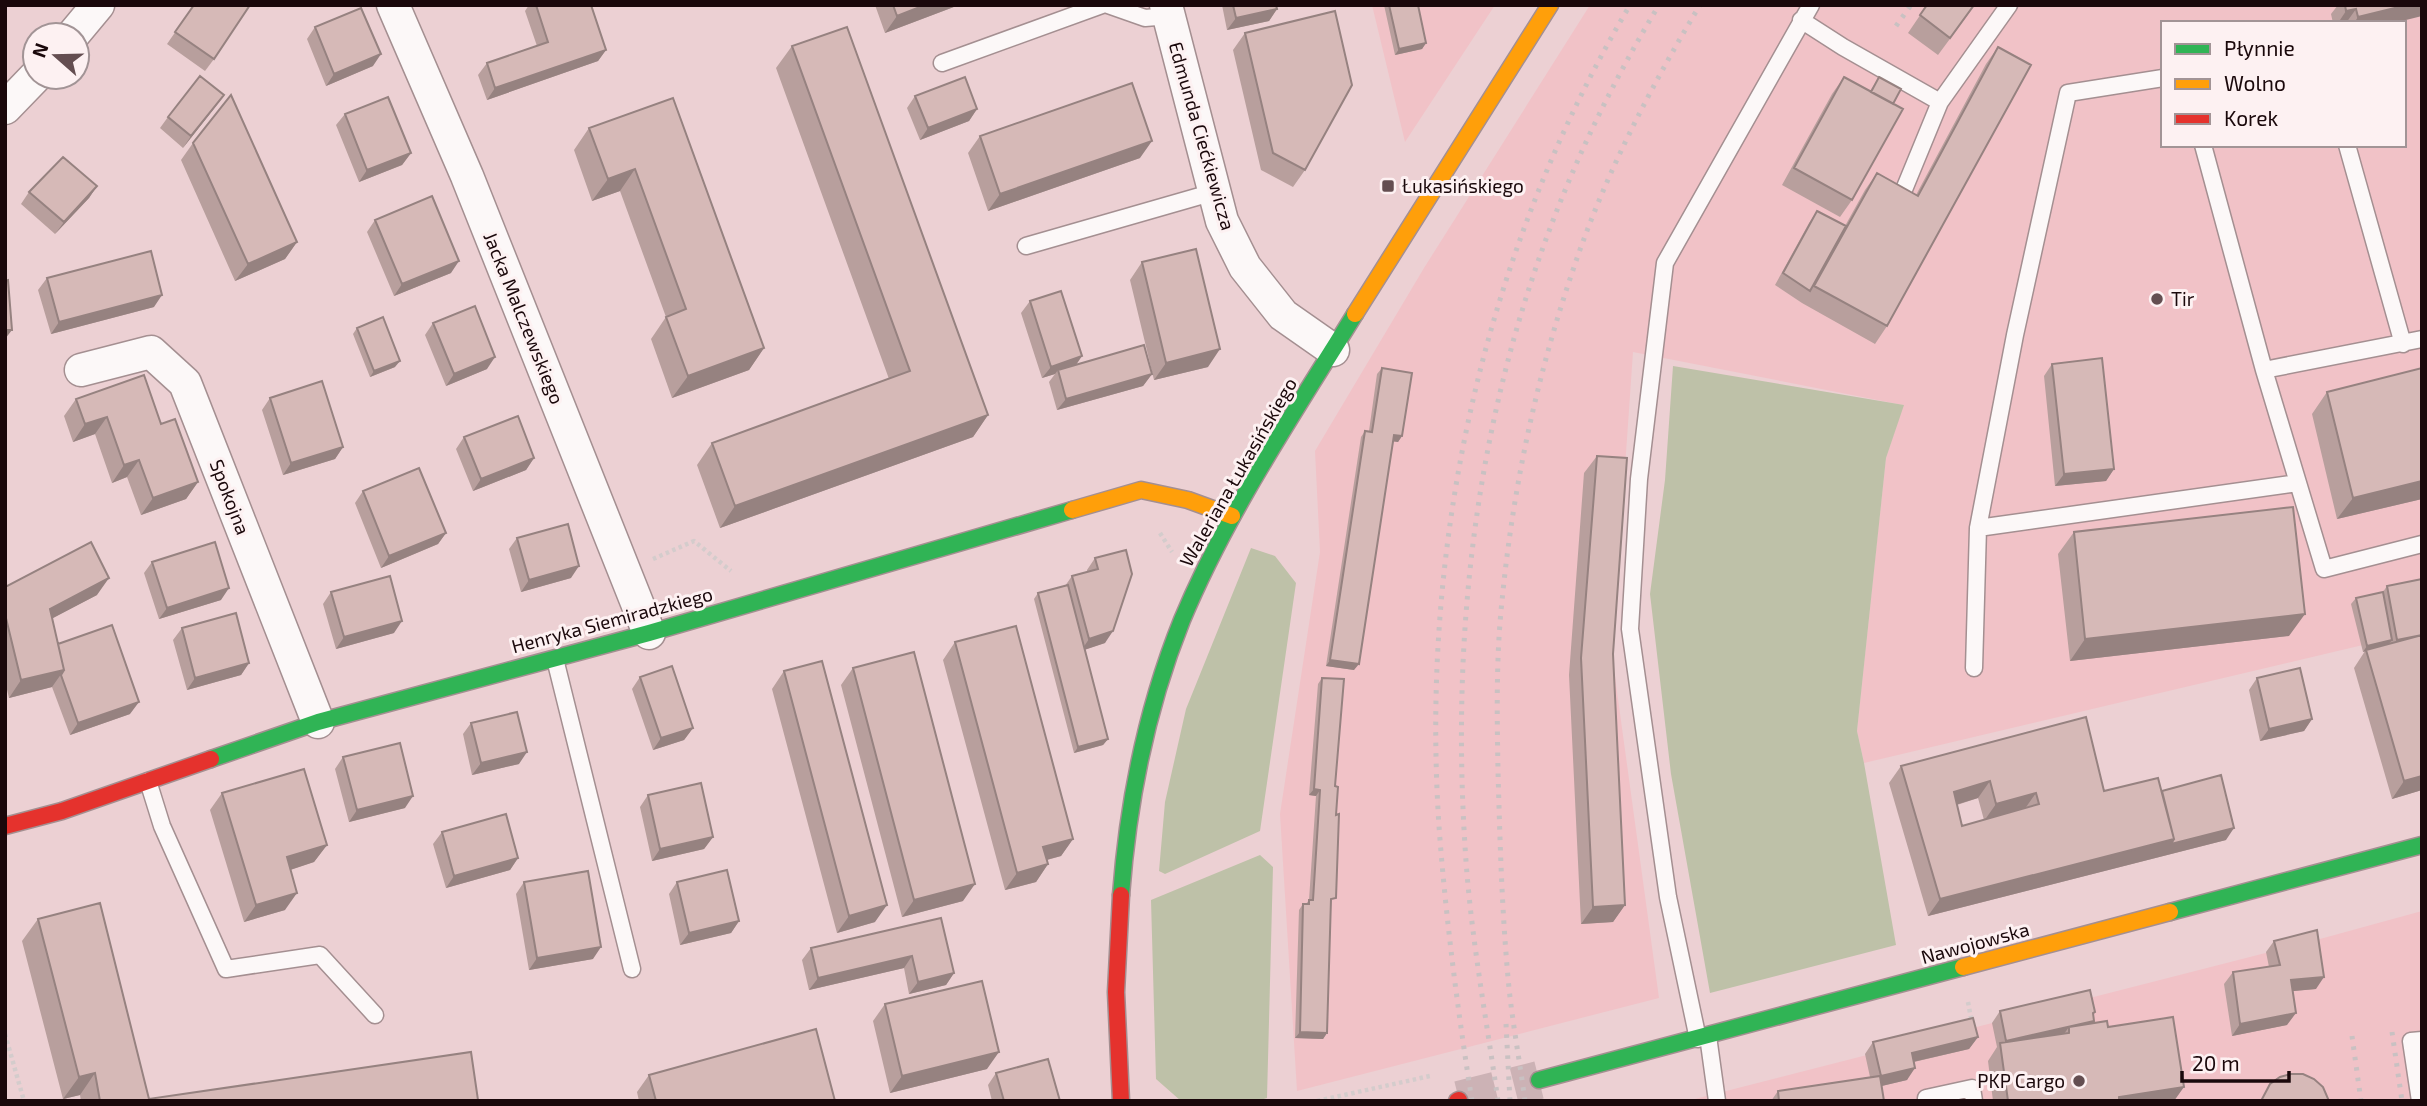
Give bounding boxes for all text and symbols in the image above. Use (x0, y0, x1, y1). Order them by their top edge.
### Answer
north arrow (21, 21, 91, 91)
legend (2161, 21, 2406, 147)
text: Płynnie (2224, 35, 2295, 60)
street label: Edmunda Ciećkiewicza (1165, 39, 1240, 233)
text: N (26, 40, 53, 60)
text: Wolno (2224, 70, 2286, 95)
text: Korek (2224, 105, 2278, 130)
place label: Łukasińskiego (1402, 174, 1524, 197)
marker: Łukasińskiego (1380, 178, 1396, 194)
street label: Jacka Malczewskiego (479, 228, 570, 407)
place label: Tir (2171, 287, 2195, 310)
marker: Tir (2149, 291, 2165, 307)
street label: Waleriana Łukasińskiego (1174, 373, 1301, 570)
street label: Spokojna (206, 456, 255, 538)
street label: Henryka Siemiradzkiego (509, 582, 715, 657)
street label: Nawojowska (1918, 917, 2032, 968)
scale bar (2182, 1040, 2289, 1084)
text: 20 m (2192, 1050, 2240, 1075)
place label: PKP Cargo (1977, 1069, 2065, 1092)
marker: PKP Cargo (2071, 1073, 2087, 1089)

